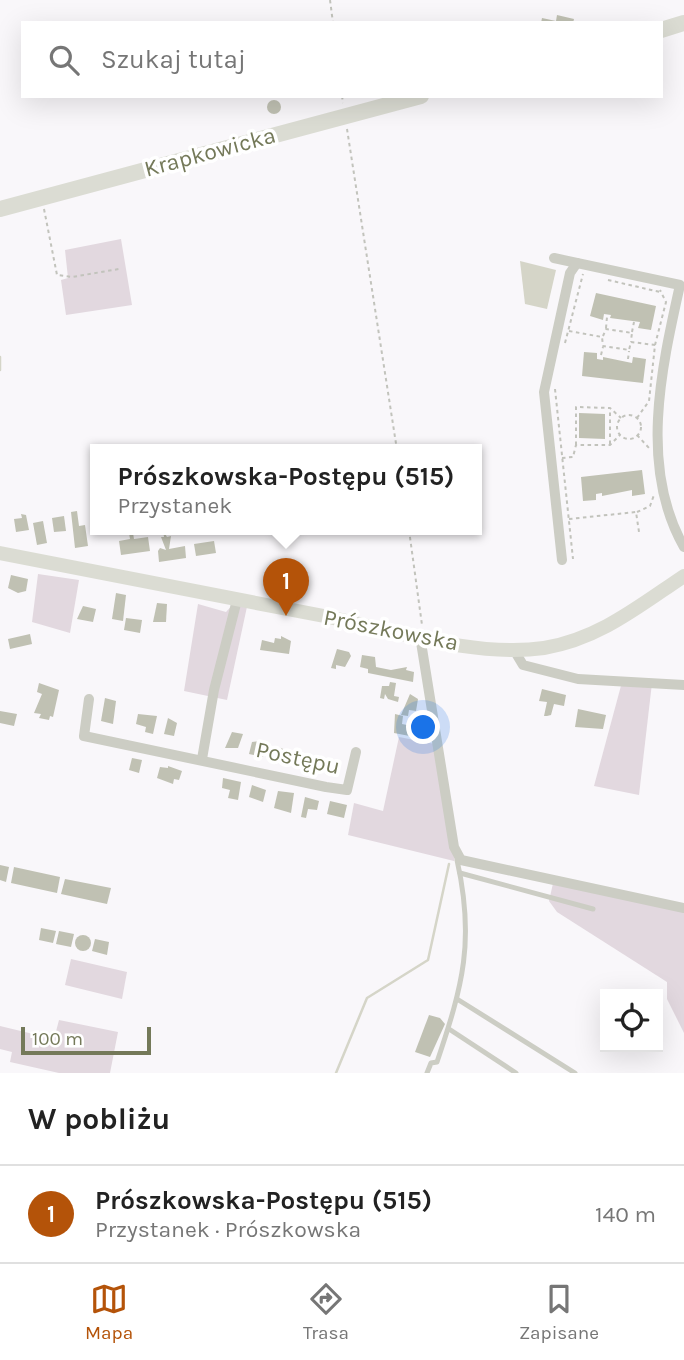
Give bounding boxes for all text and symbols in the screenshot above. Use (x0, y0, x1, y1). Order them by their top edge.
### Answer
search box (21, 21, 663, 98)
icon: search (45, 41, 83, 79)
text: Szukaj tutaj (101, 44, 246, 75)
street label: Krapkowicka (141, 121, 279, 183)
popup (90, 444, 482, 535)
text: Prószkowska-Postępu (515) (117, 461, 455, 492)
text: Przystanek (117, 492, 232, 519)
pin: 1 (263, 558, 309, 616)
street label: Prószkowska (321, 604, 461, 656)
your location (406, 710, 440, 744)
street label: Postępu (254, 736, 342, 780)
map controls (600, 989, 663, 1052)
button: locate (600, 989, 663, 1052)
scale bar (21, 1024, 150, 1056)
text: 100 m (32, 1028, 83, 1050)
text: W pobliżu (28, 1101, 170, 1137)
text: Prószkowska-Postępu (515) (95, 1185, 432, 1216)
text: 1 (47, 1201, 55, 1228)
text: 140 m (595, 1201, 656, 1228)
text: Przystanek · Prószkowska (95, 1216, 361, 1243)
tab: Mapa (85, 1280, 133, 1344)
tab: Trasa (303, 1280, 349, 1344)
tab: Zapisane (519, 1280, 599, 1344)

